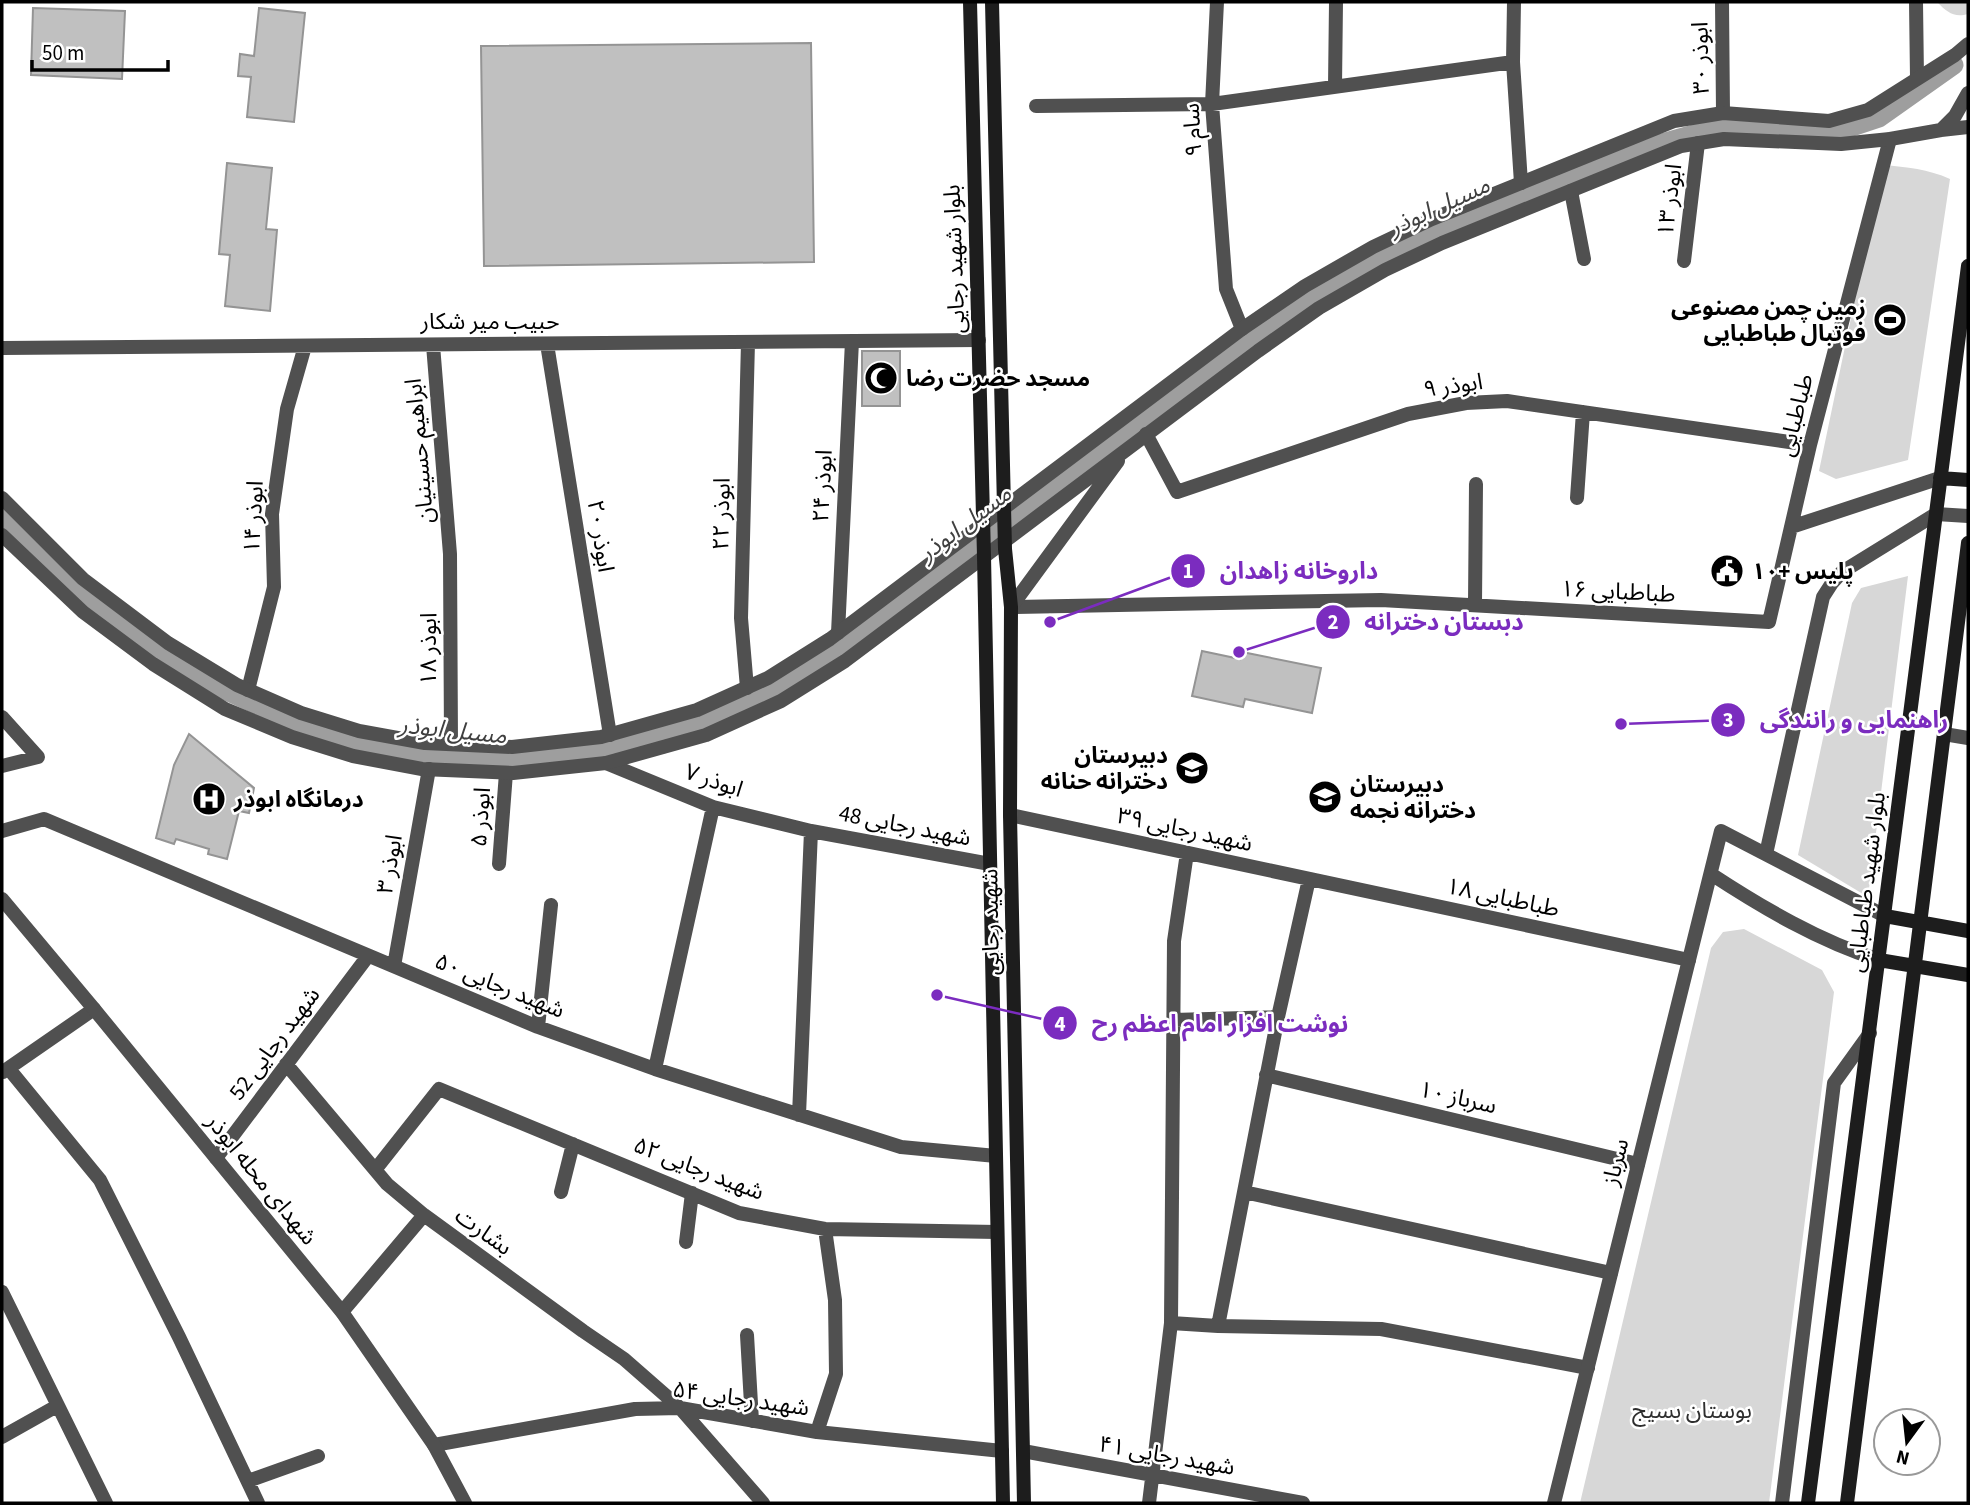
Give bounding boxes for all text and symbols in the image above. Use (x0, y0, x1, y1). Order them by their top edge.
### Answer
street label: ابوذر ۳۰ (1683, 21, 1718, 95)
scale bar (32, 28, 168, 72)
text: 50 m (42, 38, 84, 68)
street label: سام ۹ (1175, 102, 1211, 158)
street label: ابوذر ۱۳ (1649, 162, 1690, 238)
water label: مسیل ابوذر (1381, 168, 1496, 246)
street label: بلوار شهید رجایی (935, 184, 974, 334)
place label: زمین چمن مصنوعی فوتبال طباطبایی (1671, 291, 1866, 350)
sports icon: زمین چمن مصنوعی فوتبال طباطبایی (1871, 301, 1909, 339)
street label: حبیب میر شکار (420, 305, 559, 338)
mosque icon: مسجد حضرت رضا (862, 359, 900, 397)
place label: مسجد حضرت رضا (906, 362, 1090, 395)
street label: ابوذر ۹ (1421, 365, 1485, 406)
street label: طباطبایی (1769, 370, 1822, 460)
street label: ابراهیم حسینیان (397, 377, 442, 525)
street label: ابوذر ۲۴ (804, 449, 841, 523)
street label: ابوذر ۲۲ (704, 477, 739, 551)
water label: مسیل ابوذر (910, 477, 1019, 571)
street label: ابوذر ۱۴ (235, 480, 272, 554)
street label: ابوذر ۲۰ (579, 498, 623, 575)
callout: داروخانه زاهدان (1170, 548, 1392, 593)
public building icon: پلیس +۱۰ (1708, 552, 1746, 590)
text: داروخانه زاهدان (1220, 554, 1378, 589)
place label: پلیس +۱۰ (1752, 555, 1854, 588)
text: 1 (1182, 556, 1194, 586)
street label: طباطبایی ۱۶ (1560, 572, 1676, 611)
callout: دبستان دخترانه (1316, 599, 1538, 644)
text: دبستان دخترانه (1364, 605, 1524, 640)
text: 2 (1327, 607, 1339, 637)
street label: ابوذر ۱۸ (412, 613, 445, 685)
callout: راهنمایی و رانندگی (1711, 698, 1962, 743)
text: راهنمایی و رانندگی (1760, 703, 1948, 738)
text: 3 (1722, 705, 1734, 735)
water label: مسیل ابوذر (395, 707, 509, 754)
place label: دبیرستان دخترانه حنانه (1041, 739, 1168, 798)
school or university icon: دبیرستان دخترانه حنانه (1173, 749, 1211, 787)
street label: ابوذر ۷ (680, 755, 747, 806)
place label: دبیرستان دخترانه نجمه (1350, 768, 1476, 827)
school or university icon: دبیرستان دخترانه نجمه (1306, 778, 1344, 816)
hospital icon: درمانگاه ابوذر (190, 780, 228, 818)
place label: درمانگاه ابوذر (233, 783, 364, 816)
street label: ابوذر ۵ (462, 786, 499, 848)
street label: بلوار شهید طباطبایی (1839, 790, 1894, 974)
street label: شهید رجایی 48 (836, 796, 974, 854)
street label: شهید رجایی ۳۹ (1114, 799, 1256, 860)
street label: ابوذر ۳ (368, 832, 411, 896)
street label: شهید رجایی (973, 868, 1008, 976)
street label: طباطبایی ۱۸ (1443, 869, 1563, 926)
street label: شهید رجایی ۵۰ (430, 944, 570, 1027)
street label: شهید رجایی 52 (221, 980, 328, 1107)
callout: نوشت افزار امام اعظم رح (1042, 1001, 1362, 1046)
text: نوشت افزار امام اعظم رح (1092, 1007, 1348, 1042)
text: 4 (1054, 1009, 1066, 1039)
street label: سرباز ۱۰ (1416, 1073, 1500, 1122)
street label: شهدای محله ابوذر (198, 1106, 325, 1252)
street label: شهید رجایی ۵۲ (629, 1128, 769, 1209)
street label: سرباز (1593, 1135, 1637, 1190)
street label: بشارت (448, 1199, 519, 1263)
street label: شهید رجایی ۵۴ (671, 1373, 811, 1424)
park label: بوستان بسیج (1632, 1394, 1752, 1427)
north arrow (1872, 1407, 1942, 1477)
street label: شهید رجایی ۴۱ (1096, 1427, 1238, 1484)
text: N (1893, 1442, 1913, 1472)

